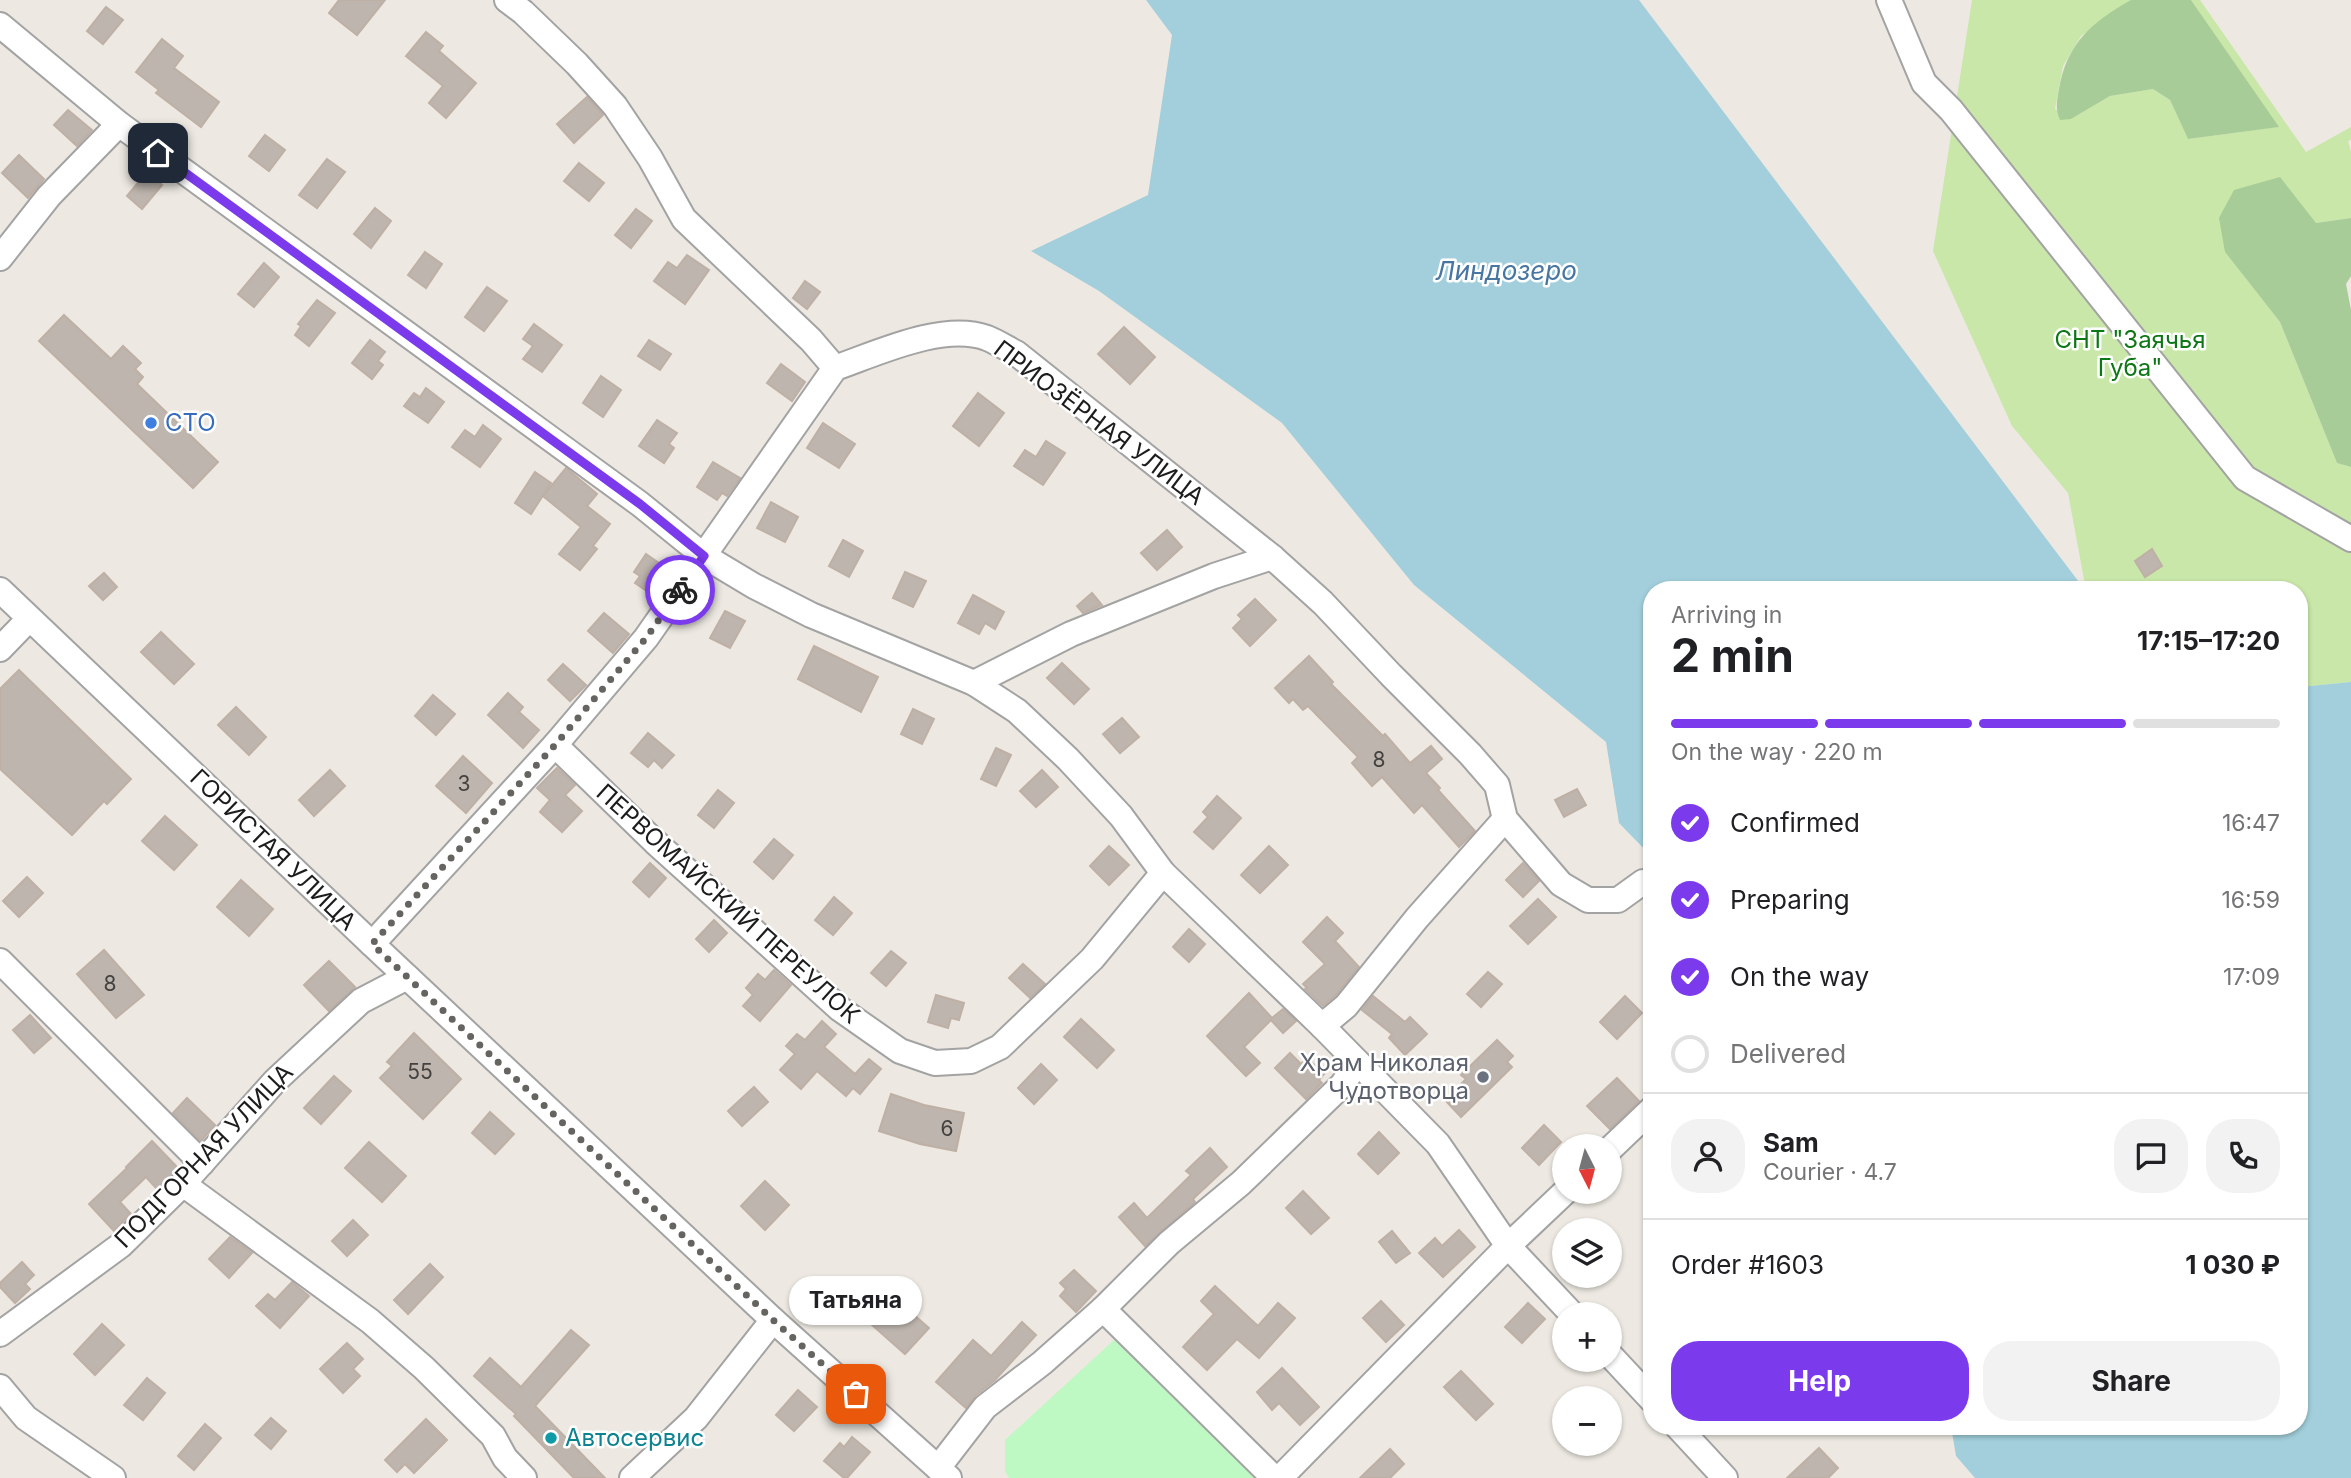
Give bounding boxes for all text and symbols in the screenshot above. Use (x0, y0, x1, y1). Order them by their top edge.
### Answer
pin (128, 123, 188, 183)
icon: home (139, 134, 177, 172)
water label: Линдозеро (1435, 255, 1577, 286)
park label: СНТ "Заячья Губа" (2055, 325, 2205, 382)
street label: ПРИОЗЁРНАЯ УЛИЦА (988, 334, 1210, 511)
place label: СТО (165, 408, 216, 437)
marker: СТО (143, 415, 159, 431)
courier (645, 555, 715, 625)
icon: bike (661, 571, 699, 609)
text: Arriving in (1671, 601, 1782, 629)
text: 17:15–17:20 (2137, 625, 2280, 656)
text: 2 min (1671, 627, 1794, 683)
text: On the way · 220 m (1671, 738, 1883, 766)
house number: 8 (1373, 747, 1386, 772)
street label: ГОРИСТАЯ УЛИЦА (184, 763, 362, 936)
house number: 3 (458, 771, 470, 796)
street label: ПЕРВОМАЙСКИЙ ПЕРЕУЛОК (591, 777, 867, 1030)
icon: check (1671, 804, 1709, 842)
text: Confirmed (1730, 807, 1860, 838)
text: 16:47 (2222, 809, 2280, 837)
icon: check (1671, 881, 1709, 919)
text: Preparing (1730, 884, 1850, 915)
text: 16:59 (2222, 886, 2280, 914)
icon: check (1671, 958, 1709, 996)
text: On the way (1730, 961, 1869, 992)
text: 17:09 (2223, 963, 2280, 991)
house number: 8 (104, 971, 117, 996)
text: Delivered (1730, 1038, 1846, 1069)
place label: Храм Николая Чудотворца (1300, 1048, 1469, 1105)
street label: ПОДГОРНАЯ УЛИЦА (108, 1058, 299, 1254)
house number: 55 (407, 1059, 433, 1084)
marker: Храм Николая Чудотворца (1475, 1069, 1491, 1085)
house number: 6 (940, 1116, 954, 1141)
button: person (1671, 1119, 1745, 1193)
button: chat (2114, 1119, 2188, 1193)
button: phone (2206, 1119, 2280, 1193)
text: Sam (1763, 1127, 1819, 1158)
north arrow (1552, 1134, 1622, 1204)
map controls (1552, 1134, 1622, 1456)
text: Courier · 4.7 (1763, 1158, 1897, 1186)
button: layers (1552, 1218, 1622, 1288)
text: Order #1603 (1671, 1249, 1824, 1280)
text: 1 030 ₽ (2185, 1249, 2280, 1280)
callout: Татьяна (790, 1275, 922, 1324)
text: Татьяна (809, 1286, 902, 1314)
button: + (1552, 1302, 1622, 1372)
button: Help (1671, 1341, 1969, 1421)
button: Share (1983, 1341, 2280, 1421)
pin (826, 1364, 886, 1424)
icon: bag (837, 1375, 875, 1413)
button: − (1552, 1386, 1622, 1456)
place label: Автосервис (565, 1423, 704, 1452)
marker: Автосервис (543, 1430, 559, 1446)

